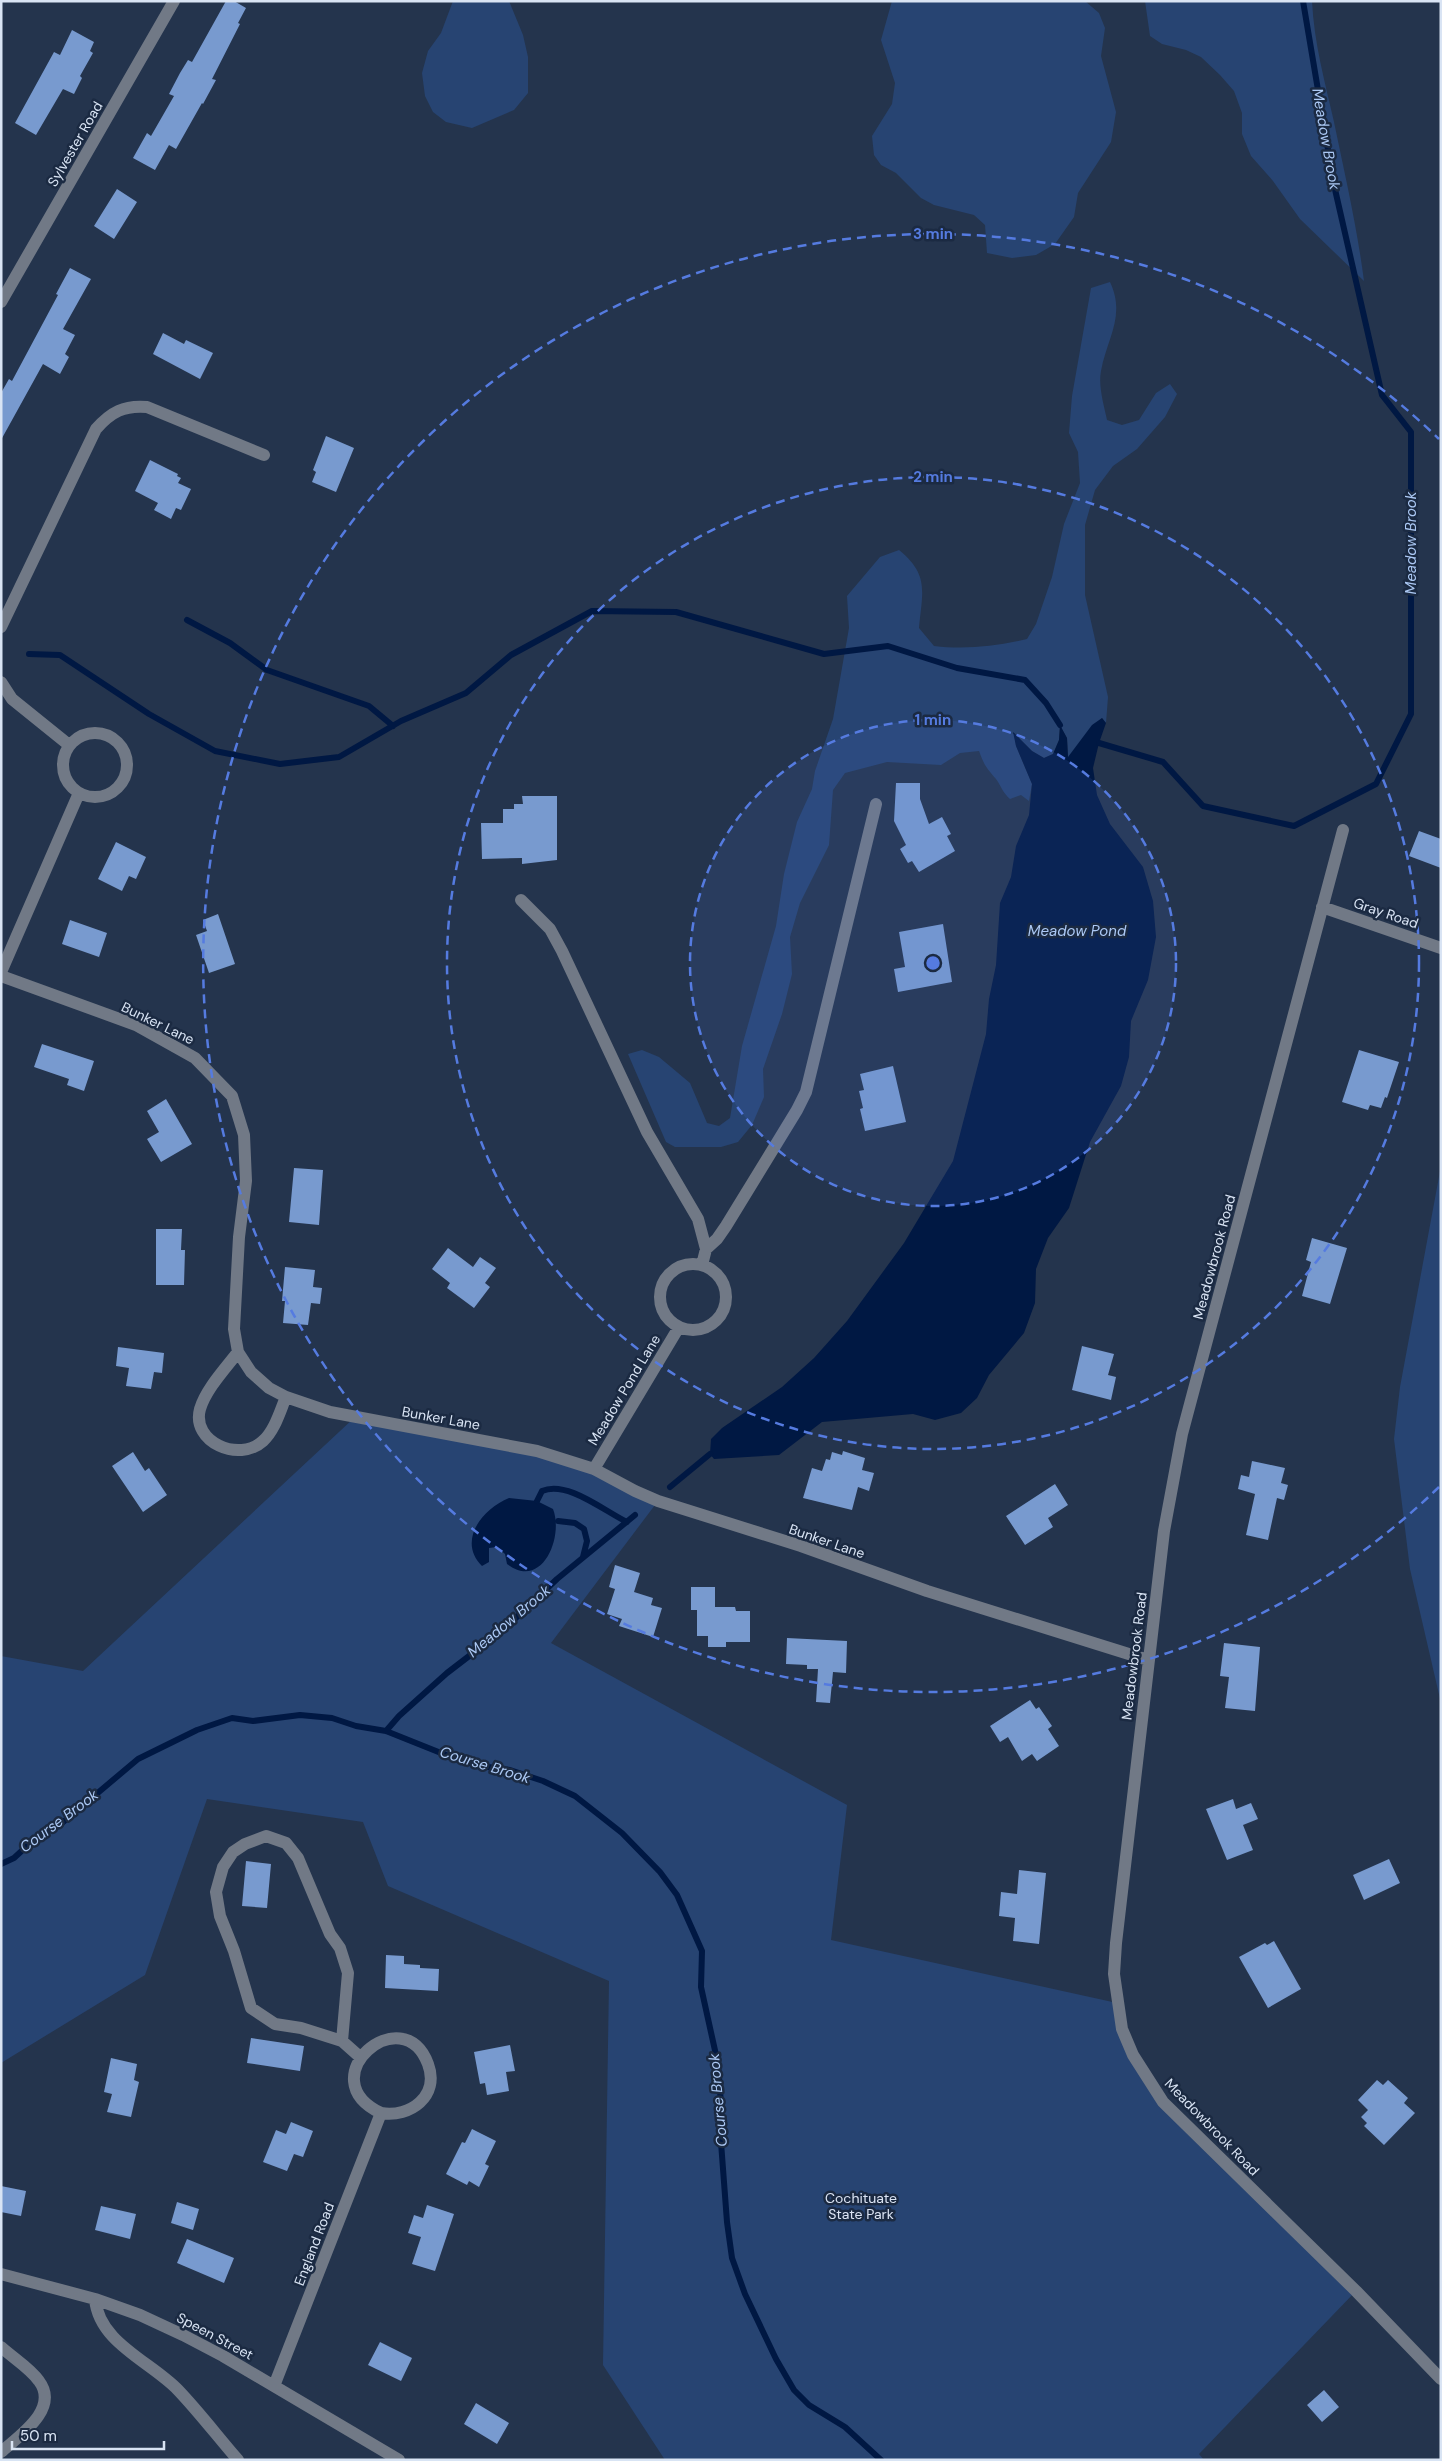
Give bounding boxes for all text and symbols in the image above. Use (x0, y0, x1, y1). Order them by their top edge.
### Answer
water label: Meadow Brook (1307, 87, 1345, 192)
street label: Sylvester Road (43, 98, 107, 190)
text: 3 min (913, 224, 953, 244)
text: 2 min (913, 467, 953, 487)
water label: Meadow Brook (1401, 491, 1421, 594)
text: 1 min (915, 710, 951, 730)
street label: Gray Road (1351, 894, 1421, 932)
water label: Meadow Pond (1028, 921, 1127, 941)
centre of rings (924, 954, 942, 972)
street label: Bunker Lane (119, 998, 197, 1048)
street label: Meadowbrook Road (1189, 1193, 1239, 1321)
street label: Meadow Pond Lane (584, 1331, 664, 1449)
street label: Bunker Lane (401, 1402, 481, 1434)
street label: Bunker Lane (787, 1520, 867, 1562)
water label: Meadow Brook (463, 1580, 555, 1662)
street label: Meadowbrook Road (1117, 1591, 1151, 1721)
water label: Course Brook (437, 1742, 533, 1788)
water label: Course Brook (16, 1785, 103, 1857)
water label: Course Brook (704, 2052, 732, 2148)
street label: Meadowbrook Road (1161, 2075, 1263, 2179)
park label: Cochituate State Park (825, 2189, 897, 2223)
street label: England Road (290, 2200, 338, 2288)
street label: Speen Street (174, 2308, 256, 2364)
scale bar (12, 2418, 165, 2450)
text: 50 m (20, 2426, 57, 2446)

